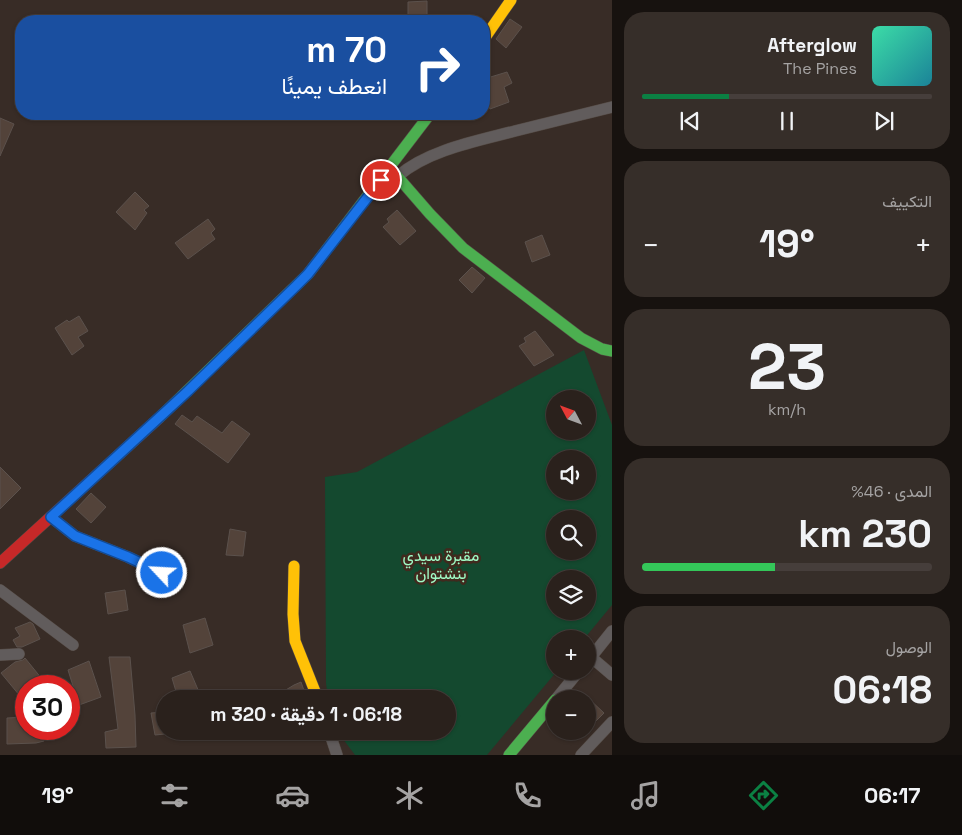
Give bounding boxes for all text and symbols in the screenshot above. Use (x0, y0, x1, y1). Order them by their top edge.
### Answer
text: 70 m (306, 28, 387, 72)
text: Afterglow (767, 33, 857, 58)
icon: right (405, 35, 470, 100)
text: The Pines (783, 58, 857, 79)
text: انعطف يمينًا (281, 72, 387, 100)
icon: previous (676, 107, 704, 135)
icon: pause (773, 107, 801, 135)
icon: next (870, 107, 898, 135)
pin (360, 159, 402, 201)
icon: arrive (367, 166, 395, 194)
text: التكييف (882, 191, 932, 212)
text: 19° (759, 220, 815, 268)
text: − (642, 227, 659, 263)
text: + (915, 227, 932, 263)
text: 23 (748, 325, 826, 408)
north arrow (546, 390, 596, 440)
map controls (546, 390, 596, 740)
text: km/h (768, 399, 806, 420)
button: sound (546, 450, 596, 500)
text: المدى · 46% (851, 481, 932, 502)
button: search (546, 510, 596, 560)
text: 230 km (798, 510, 932, 558)
park label: مقبرة سيدي بنشتوان (403, 545, 479, 584)
position arrow (135, 546, 187, 598)
button: layers (546, 570, 596, 620)
button: + (546, 630, 596, 680)
text: الوصول (886, 637, 932, 658)
text: 06:18 (833, 666, 932, 714)
speed limit sign: 30 (15, 675, 80, 740)
button: − (546, 690, 596, 740)
text: 06:18 · 1 دقيقة · 320 m (210, 702, 402, 727)
icon: filters (157, 778, 192, 813)
icon: car (275, 778, 310, 813)
icon: climate (392, 778, 427, 813)
icon: phone (510, 778, 545, 813)
icon: music (628, 778, 663, 813)
icon: directions (746, 778, 781, 813)
text: 19° (42, 781, 74, 809)
text: 06:17 (864, 781, 921, 809)

